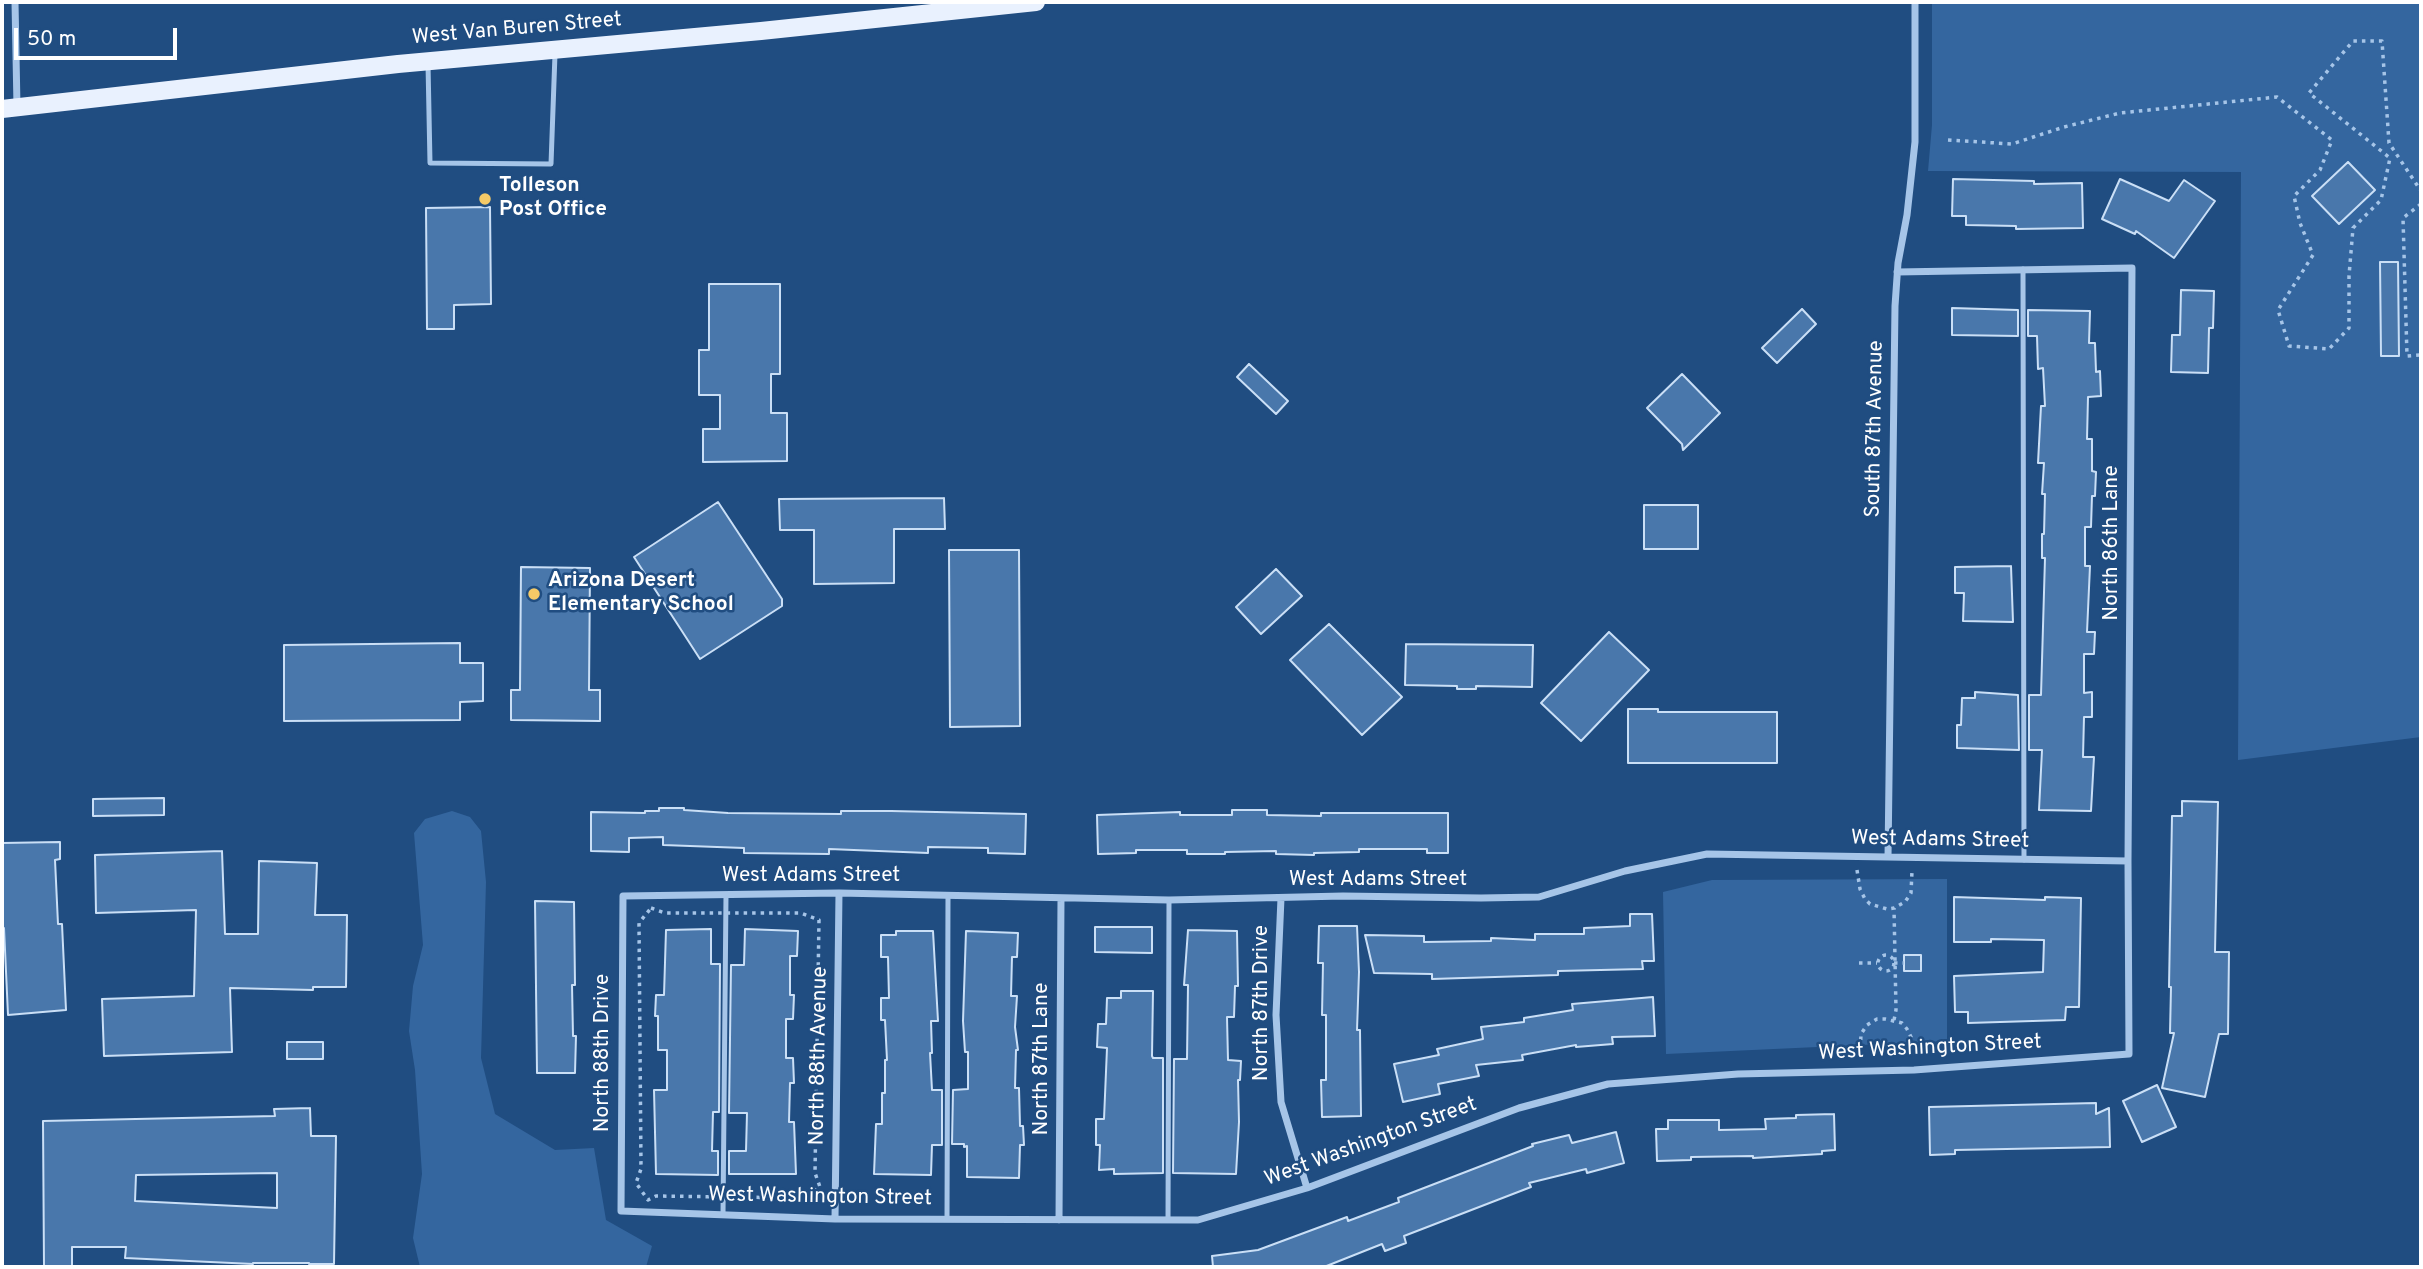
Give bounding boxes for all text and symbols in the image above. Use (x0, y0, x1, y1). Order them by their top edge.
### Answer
street label: West Van Buren Street (411, 8, 623, 52)
scale bar (18, 14, 180, 58)
text: 50 m (27, 26, 76, 53)
place label: Tolleson Post Office (499, 174, 607, 224)
marker: Tolleson Post Office (477, 191, 493, 207)
street label: South 87th Avenue (1862, 340, 1890, 518)
street label: North 86th Lane (2100, 465, 2126, 621)
place label: Arizona Desert Elementary School (548, 569, 734, 619)
marker: Arizona Desert Elementary School (526, 586, 542, 602)
street label: West Adams Street (1851, 827, 2029, 855)
street label: West Adams Street (722, 864, 900, 890)
street label: West Adams Street (1289, 868, 1467, 894)
street label: North 87th Drive (1250, 925, 1276, 1081)
street label: North 88th Avenue (806, 966, 834, 1146)
street label: North 88th Drive (591, 974, 617, 1132)
street label: North 87th Lane (1030, 982, 1056, 1136)
street label: West Washington Street (1818, 1031, 2042, 1067)
street label: West Washington Street (1262, 1093, 1480, 1193)
street label: West Washington Street (708, 1183, 932, 1213)

